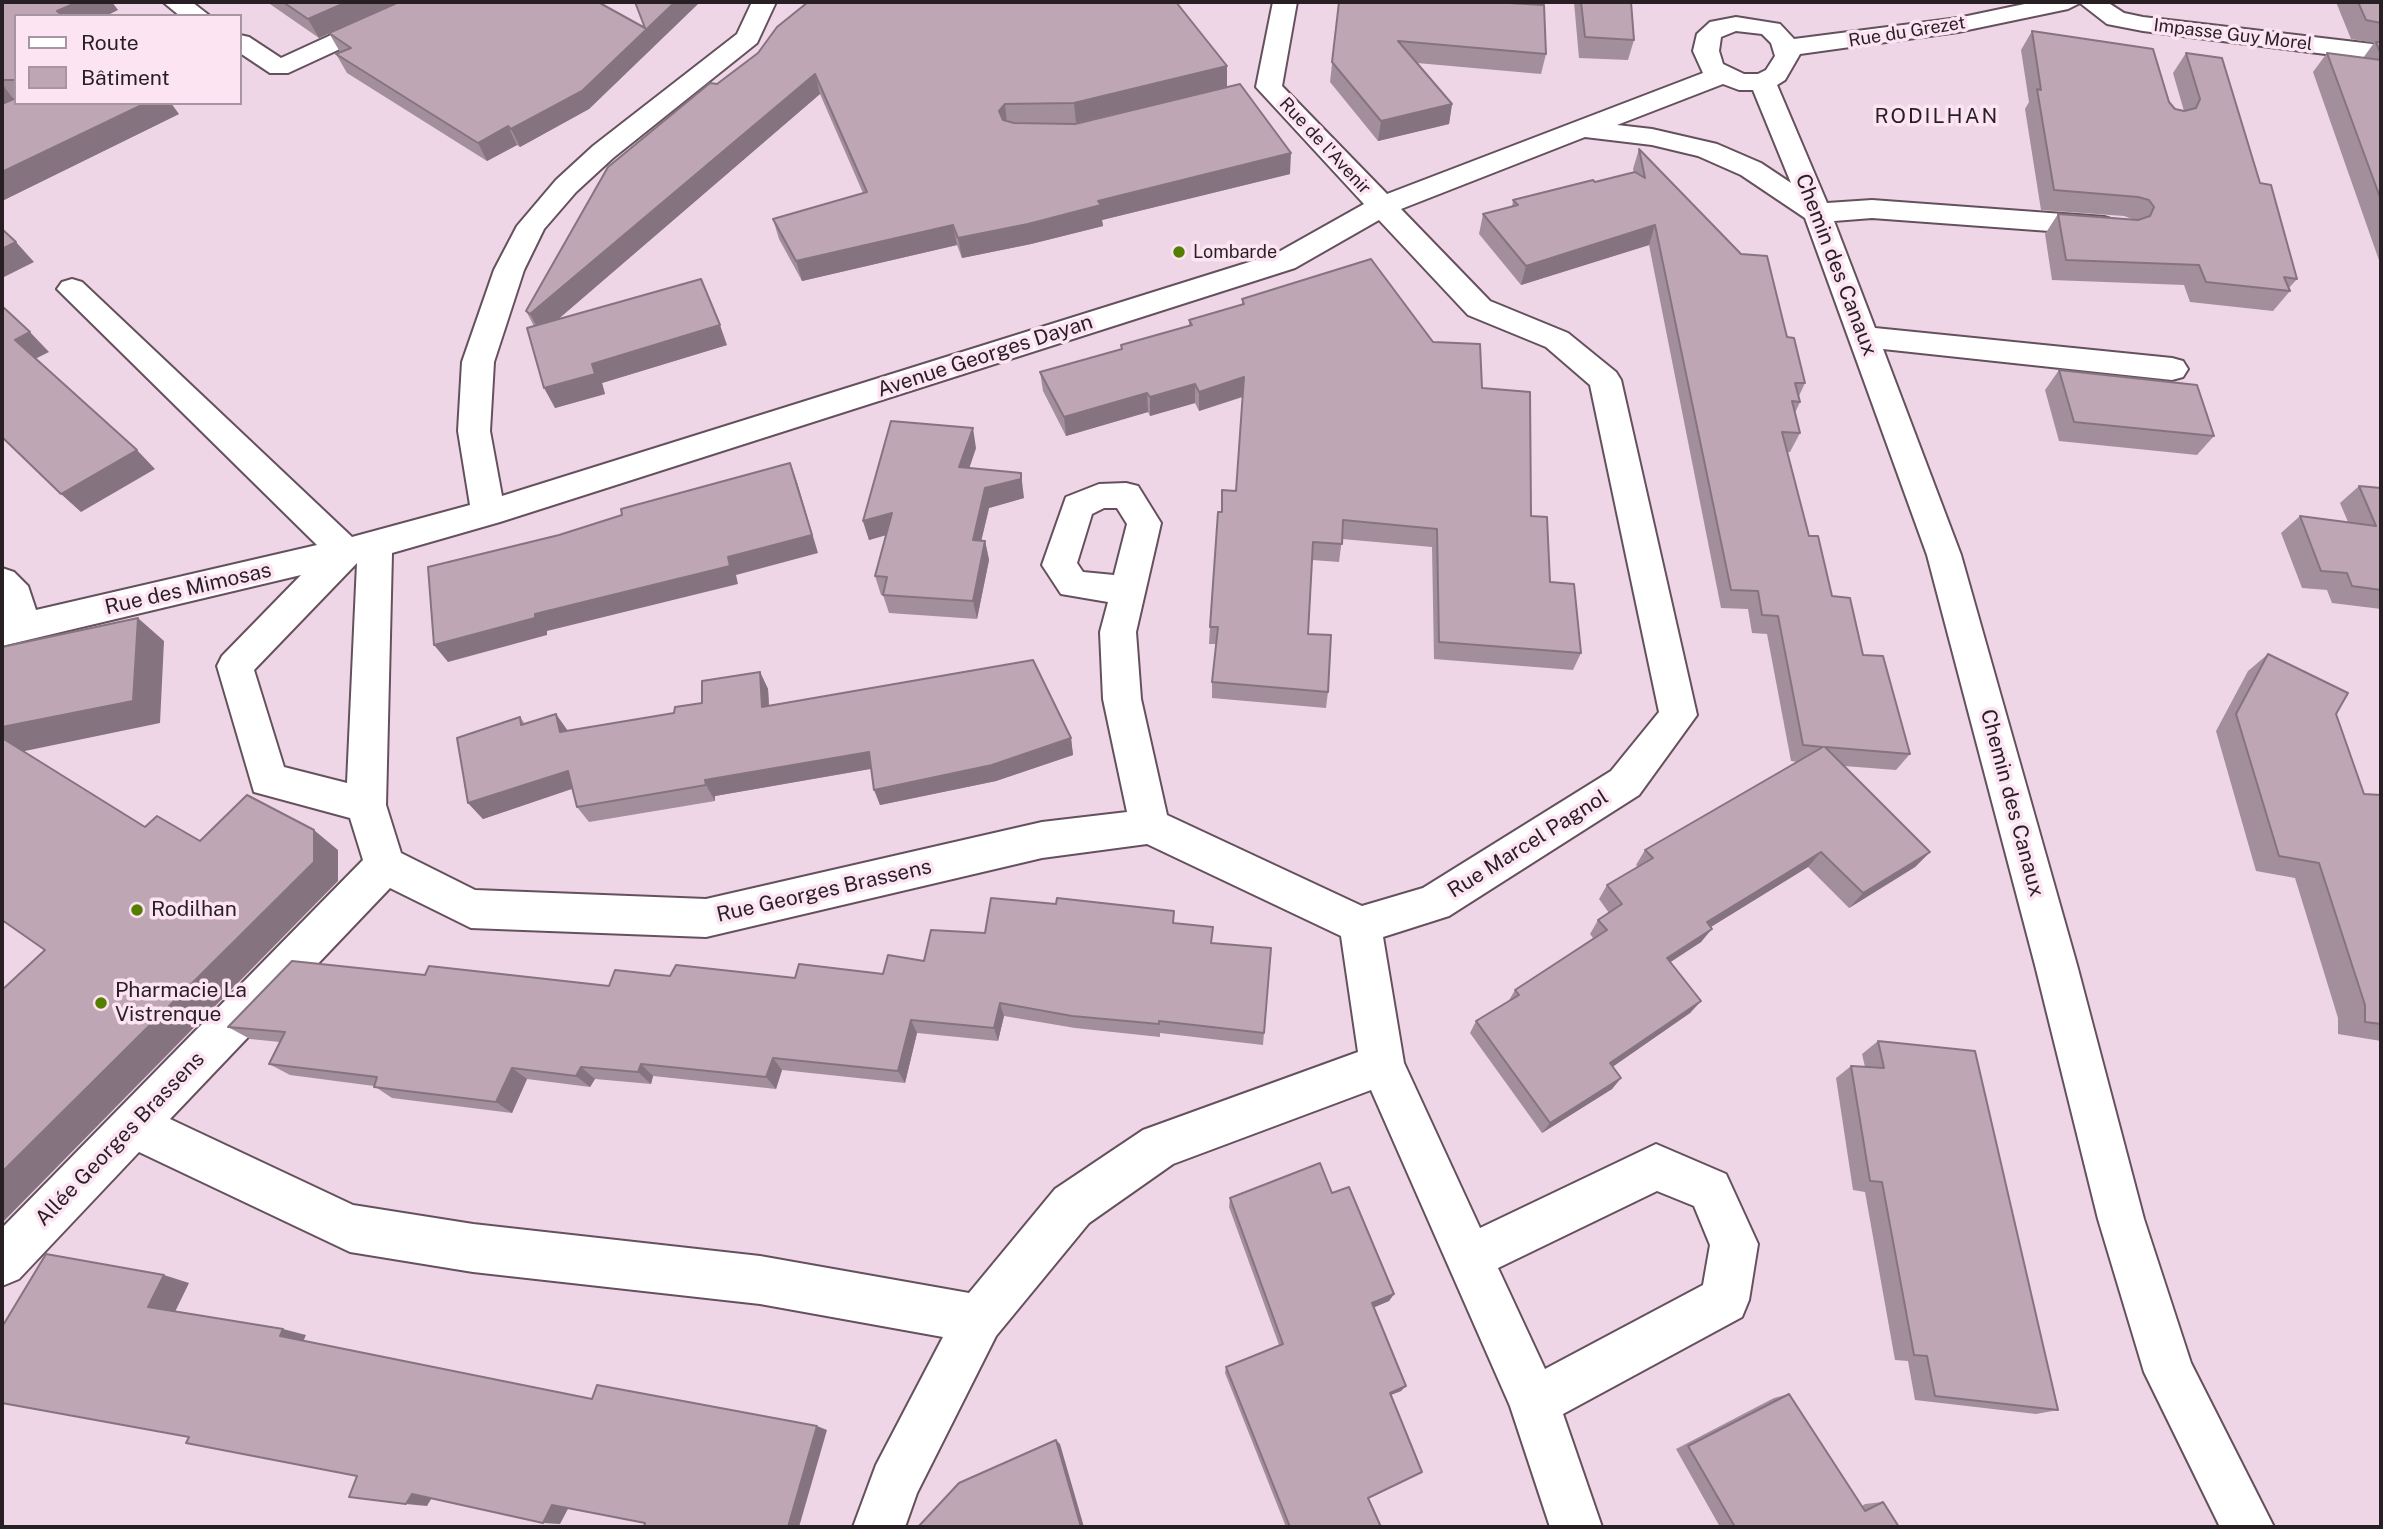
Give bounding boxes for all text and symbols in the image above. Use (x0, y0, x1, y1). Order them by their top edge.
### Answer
street label: Rue du Grezet (1847, 12, 1967, 52)
legend (14, 14, 242, 105)
street label: Impasse Guy Morel (2152, 15, 2314, 55)
text: Route (81, 30, 139, 55)
text: Bâtiment (81, 65, 170, 90)
street label: Rue de l'Avenir (1275, 93, 1375, 199)
district label: RODILHAN (1876, 104, 1998, 130)
street label: Chemin des Canaux (1790, 170, 1882, 360)
place label: Lombarde (1193, 241, 1277, 263)
marker: Lombarde (1171, 244, 1187, 260)
street label: Avenue Georges Dayan (874, 309, 1096, 403)
street label: Rue des Mimosas (102, 558, 274, 620)
street label: Chemin des Canaux (1975, 707, 2049, 899)
street label: Rue Marcel Pagnol (1443, 784, 1613, 904)
street label: Rue Georges Brassens (714, 854, 934, 928)
place label: Rodilhan (151, 897, 237, 923)
marker: Rodilhan (129, 902, 145, 918)
place label: Pharmacie La Vistrenque (115, 978, 247, 1028)
marker: Pharmacie La Vistrenque (93, 995, 109, 1011)
street label: Allée Georges Brassens (30, 1047, 210, 1231)

